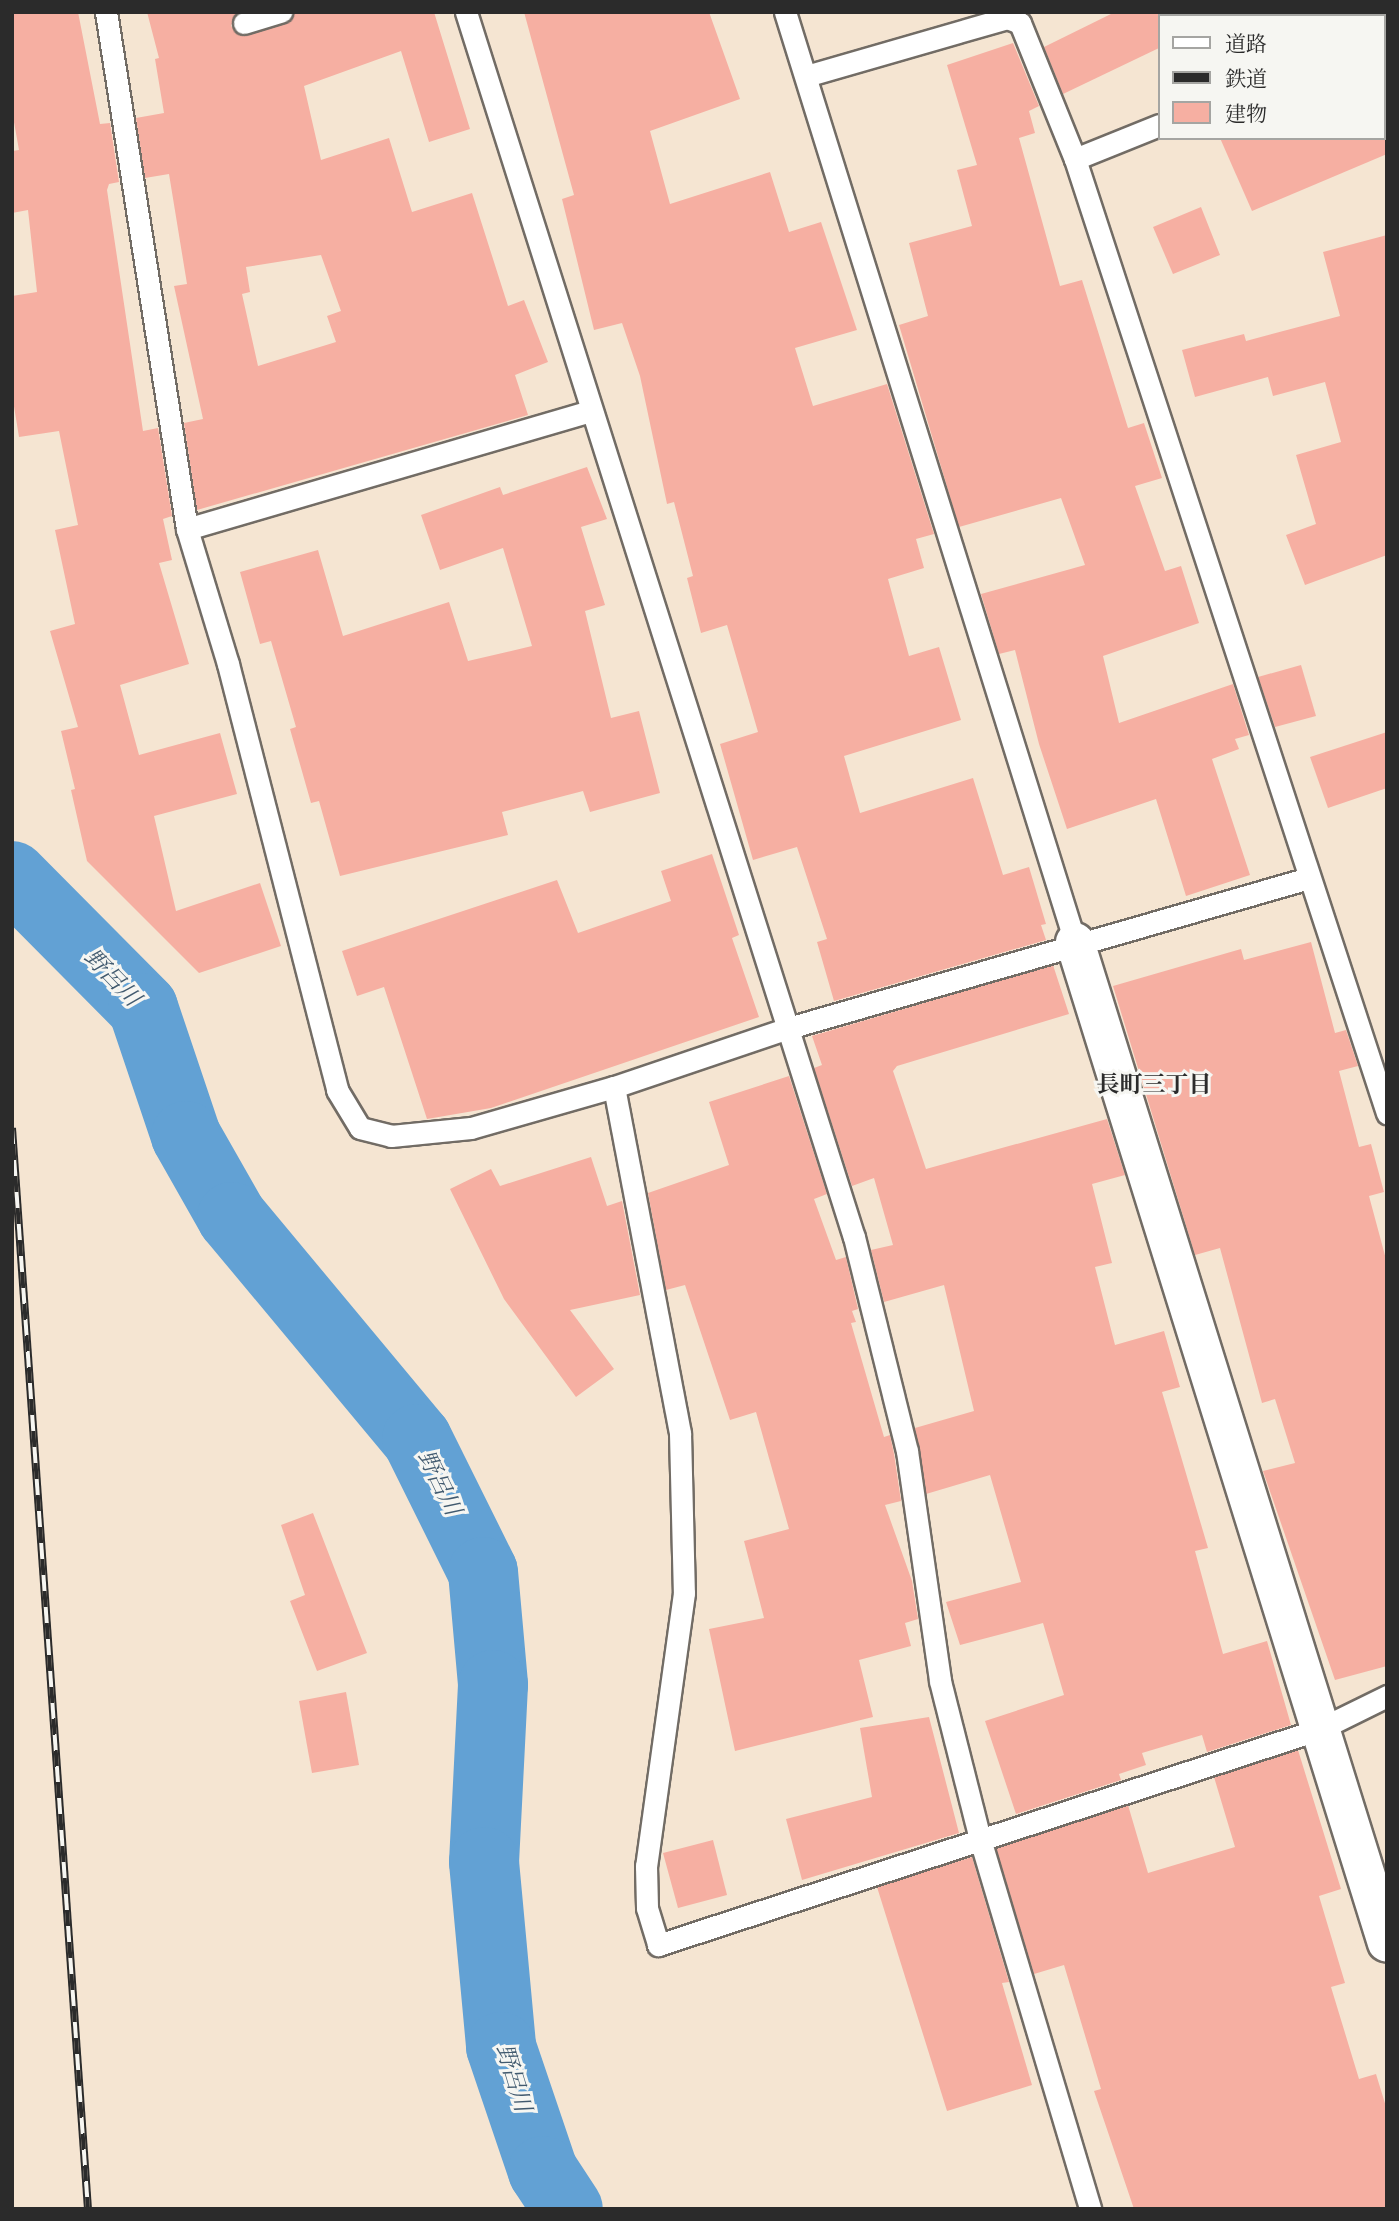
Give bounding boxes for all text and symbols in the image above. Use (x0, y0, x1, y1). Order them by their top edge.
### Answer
legend (1158, 14, 1385, 140)
text: 道路 (1225, 30, 1267, 58)
text: 鉄道 (1225, 65, 1267, 93)
text: 建物 (1225, 100, 1267, 128)
water label: 野呂川 (78, 944, 146, 1012)
district label: 長町三丁目 (1097, 1071, 1211, 1099)
water label: 野呂川 (411, 1446, 467, 1520)
water label: 野呂川 (490, 2041, 536, 2115)

